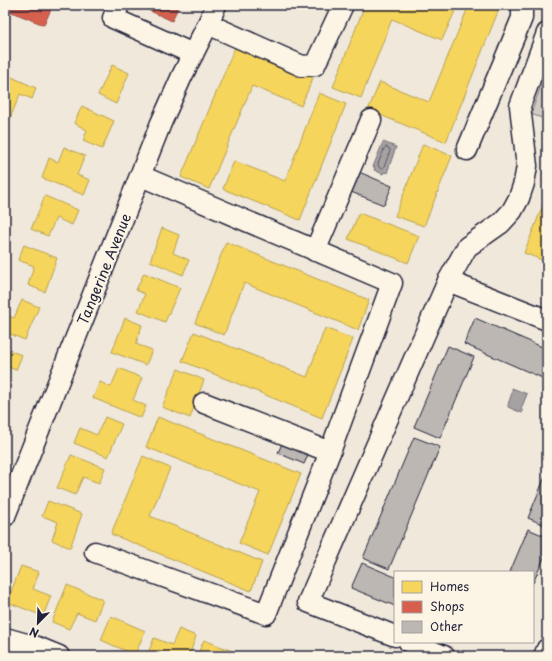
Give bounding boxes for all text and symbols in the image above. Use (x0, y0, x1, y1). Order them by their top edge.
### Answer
street label: Tangerine Avenue (72, 210, 136, 328)
legend (394, 571, 534, 643)
text: Homes (430, 577, 469, 595)
text: Shops (430, 597, 465, 615)
north arrow (18, 603, 58, 643)
text: Other (430, 617, 463, 635)
text: N (26, 623, 41, 642)

